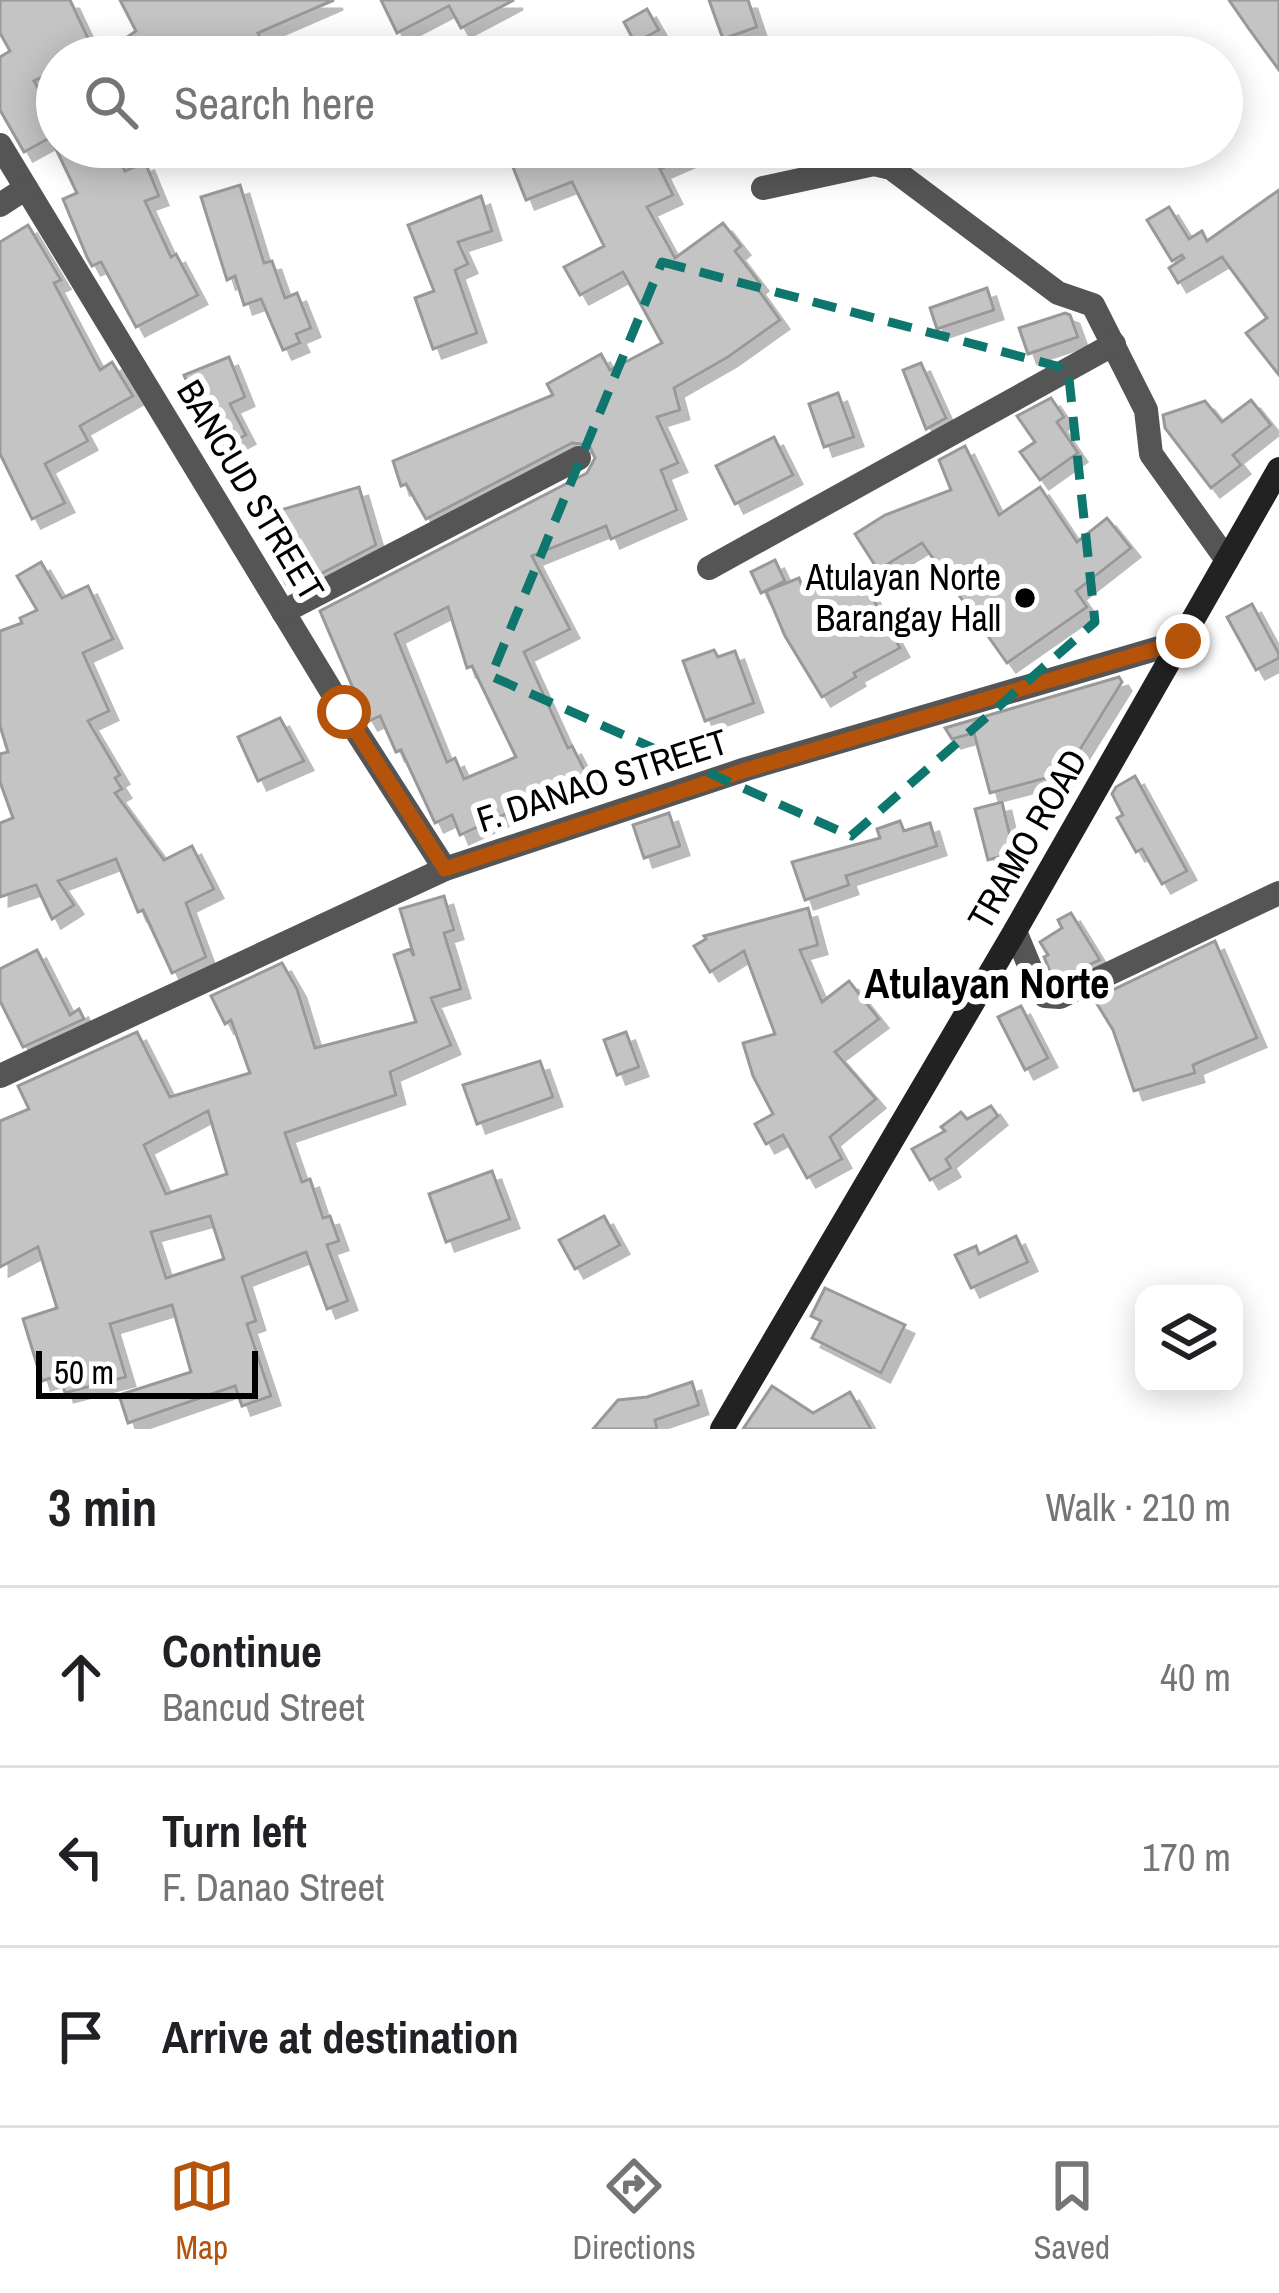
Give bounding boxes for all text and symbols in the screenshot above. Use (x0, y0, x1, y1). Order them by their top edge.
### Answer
search box (36, 36, 1243, 168)
icon: search (78, 69, 144, 135)
text: Search here (174, 72, 375, 133)
street label: BANCUD STREET (166, 371, 336, 609)
place label: Atulayan Norte Barangay Hall (805, 553, 1001, 642)
marker: Atulayan Norte Barangay Hall (1012, 585, 1038, 611)
route end (1156, 614, 1210, 668)
route start (317, 685, 371, 739)
street label: F. DANAO STREET (471, 717, 733, 843)
street label: TRAMO ROAD (956, 740, 1098, 938)
district label: Atulayan Norte (865, 955, 1109, 1011)
map controls (1135, 1285, 1243, 1393)
button: layers (1135, 1285, 1243, 1393)
scale bar (36, 1345, 258, 1398)
text: 50 m (54, 1350, 114, 1394)
text: 3 min (48, 1473, 157, 1542)
text: Walk · 210 m (1046, 1481, 1231, 1533)
text: Continue (162, 1620, 322, 1681)
icon: ahead (48, 1644, 114, 1710)
text: 40 m (1160, 1651, 1231, 1703)
text: Bancud Street (162, 1681, 365, 1733)
text: Turn left (162, 1800, 307, 1861)
icon: left (48, 1824, 114, 1890)
text: 170 m (1142, 1831, 1231, 1883)
text: F. Danao Street (162, 1861, 384, 1913)
icon: arrive (48, 2004, 114, 2070)
text: Arrive at destination (162, 2006, 519, 2067)
tab: Map (169, 2153, 235, 2269)
tab: Directions (572, 2153, 696, 2269)
tab: Saved (1033, 2153, 1110, 2269)

